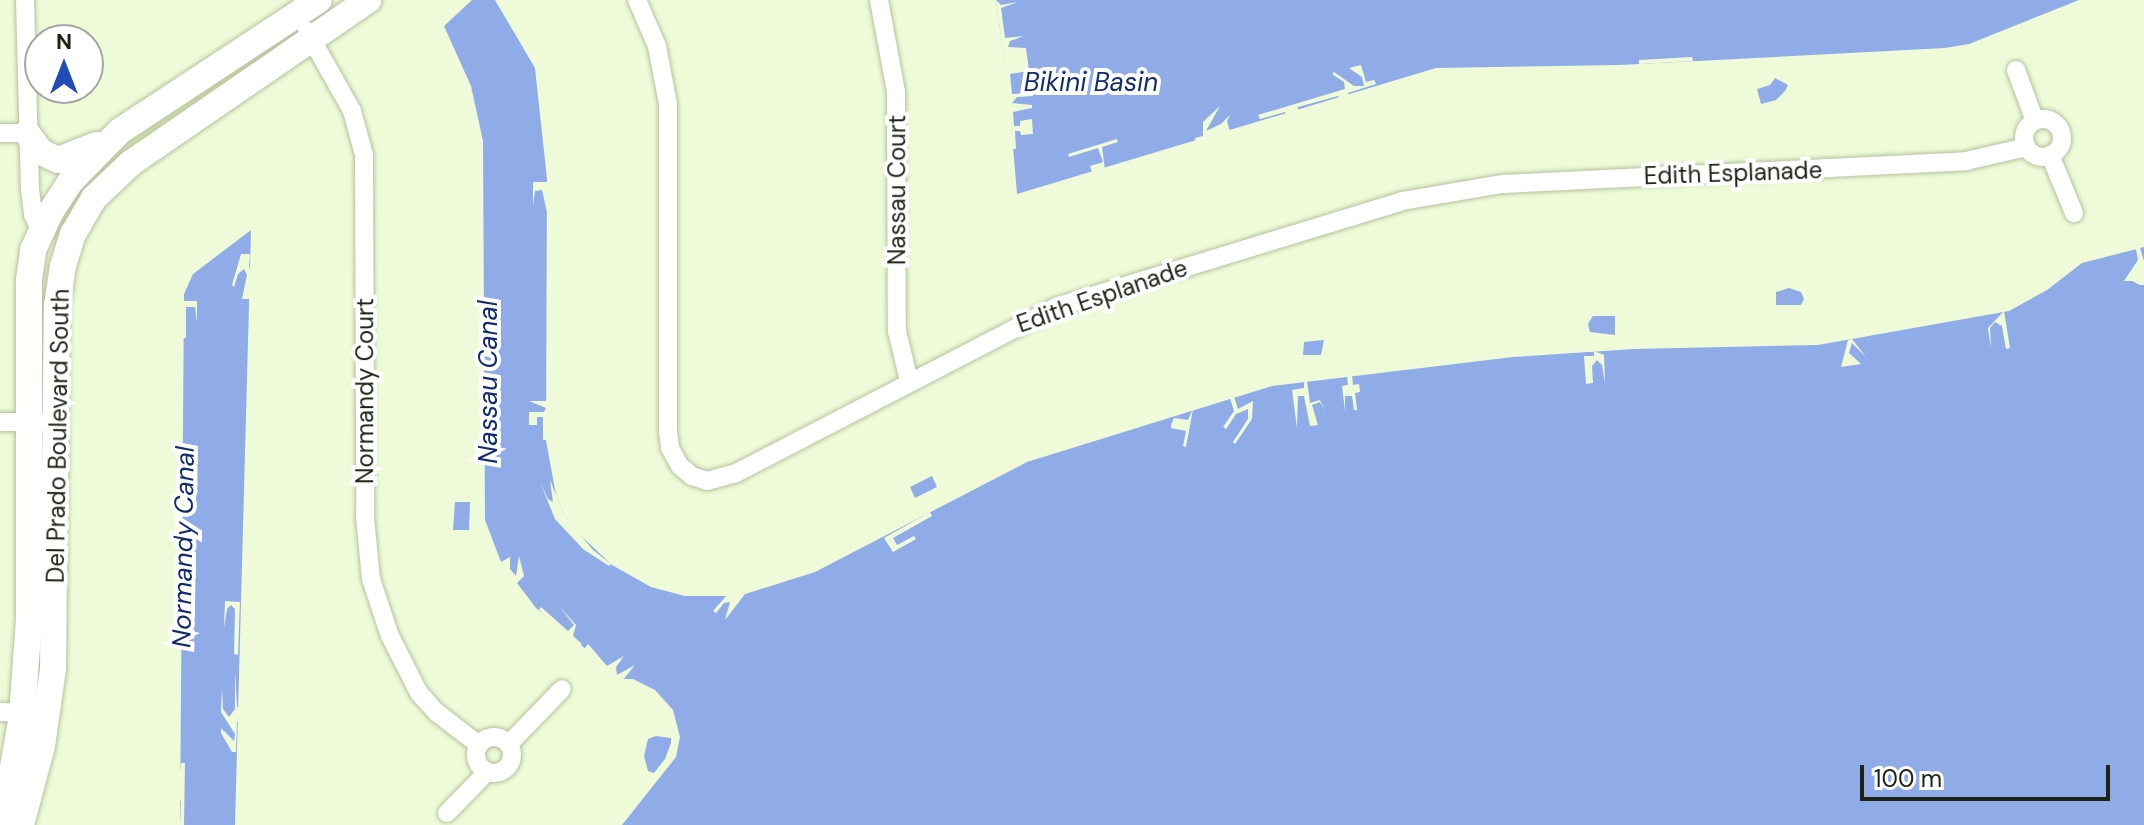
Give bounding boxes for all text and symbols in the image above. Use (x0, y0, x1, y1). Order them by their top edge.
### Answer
north arrow (24, 24, 104, 104)
text: N (56, 27, 72, 56)
water label: Bikini Basin (1024, 67, 1158, 99)
street label: Nassau Court (883, 115, 911, 265)
street label: Edith Esplanade (1643, 155, 1823, 191)
street label: Edith Esplanade (1013, 253, 1191, 339)
street label: Del Prado Boulevard South (41, 289, 75, 583)
street label: Normandy Court (351, 298, 379, 484)
water label: Nassau Canal (473, 300, 505, 464)
water label: Normandy Canal (167, 446, 201, 648)
scale bar (1864, 749, 2114, 799)
text: 100 m (1874, 763, 1942, 794)

